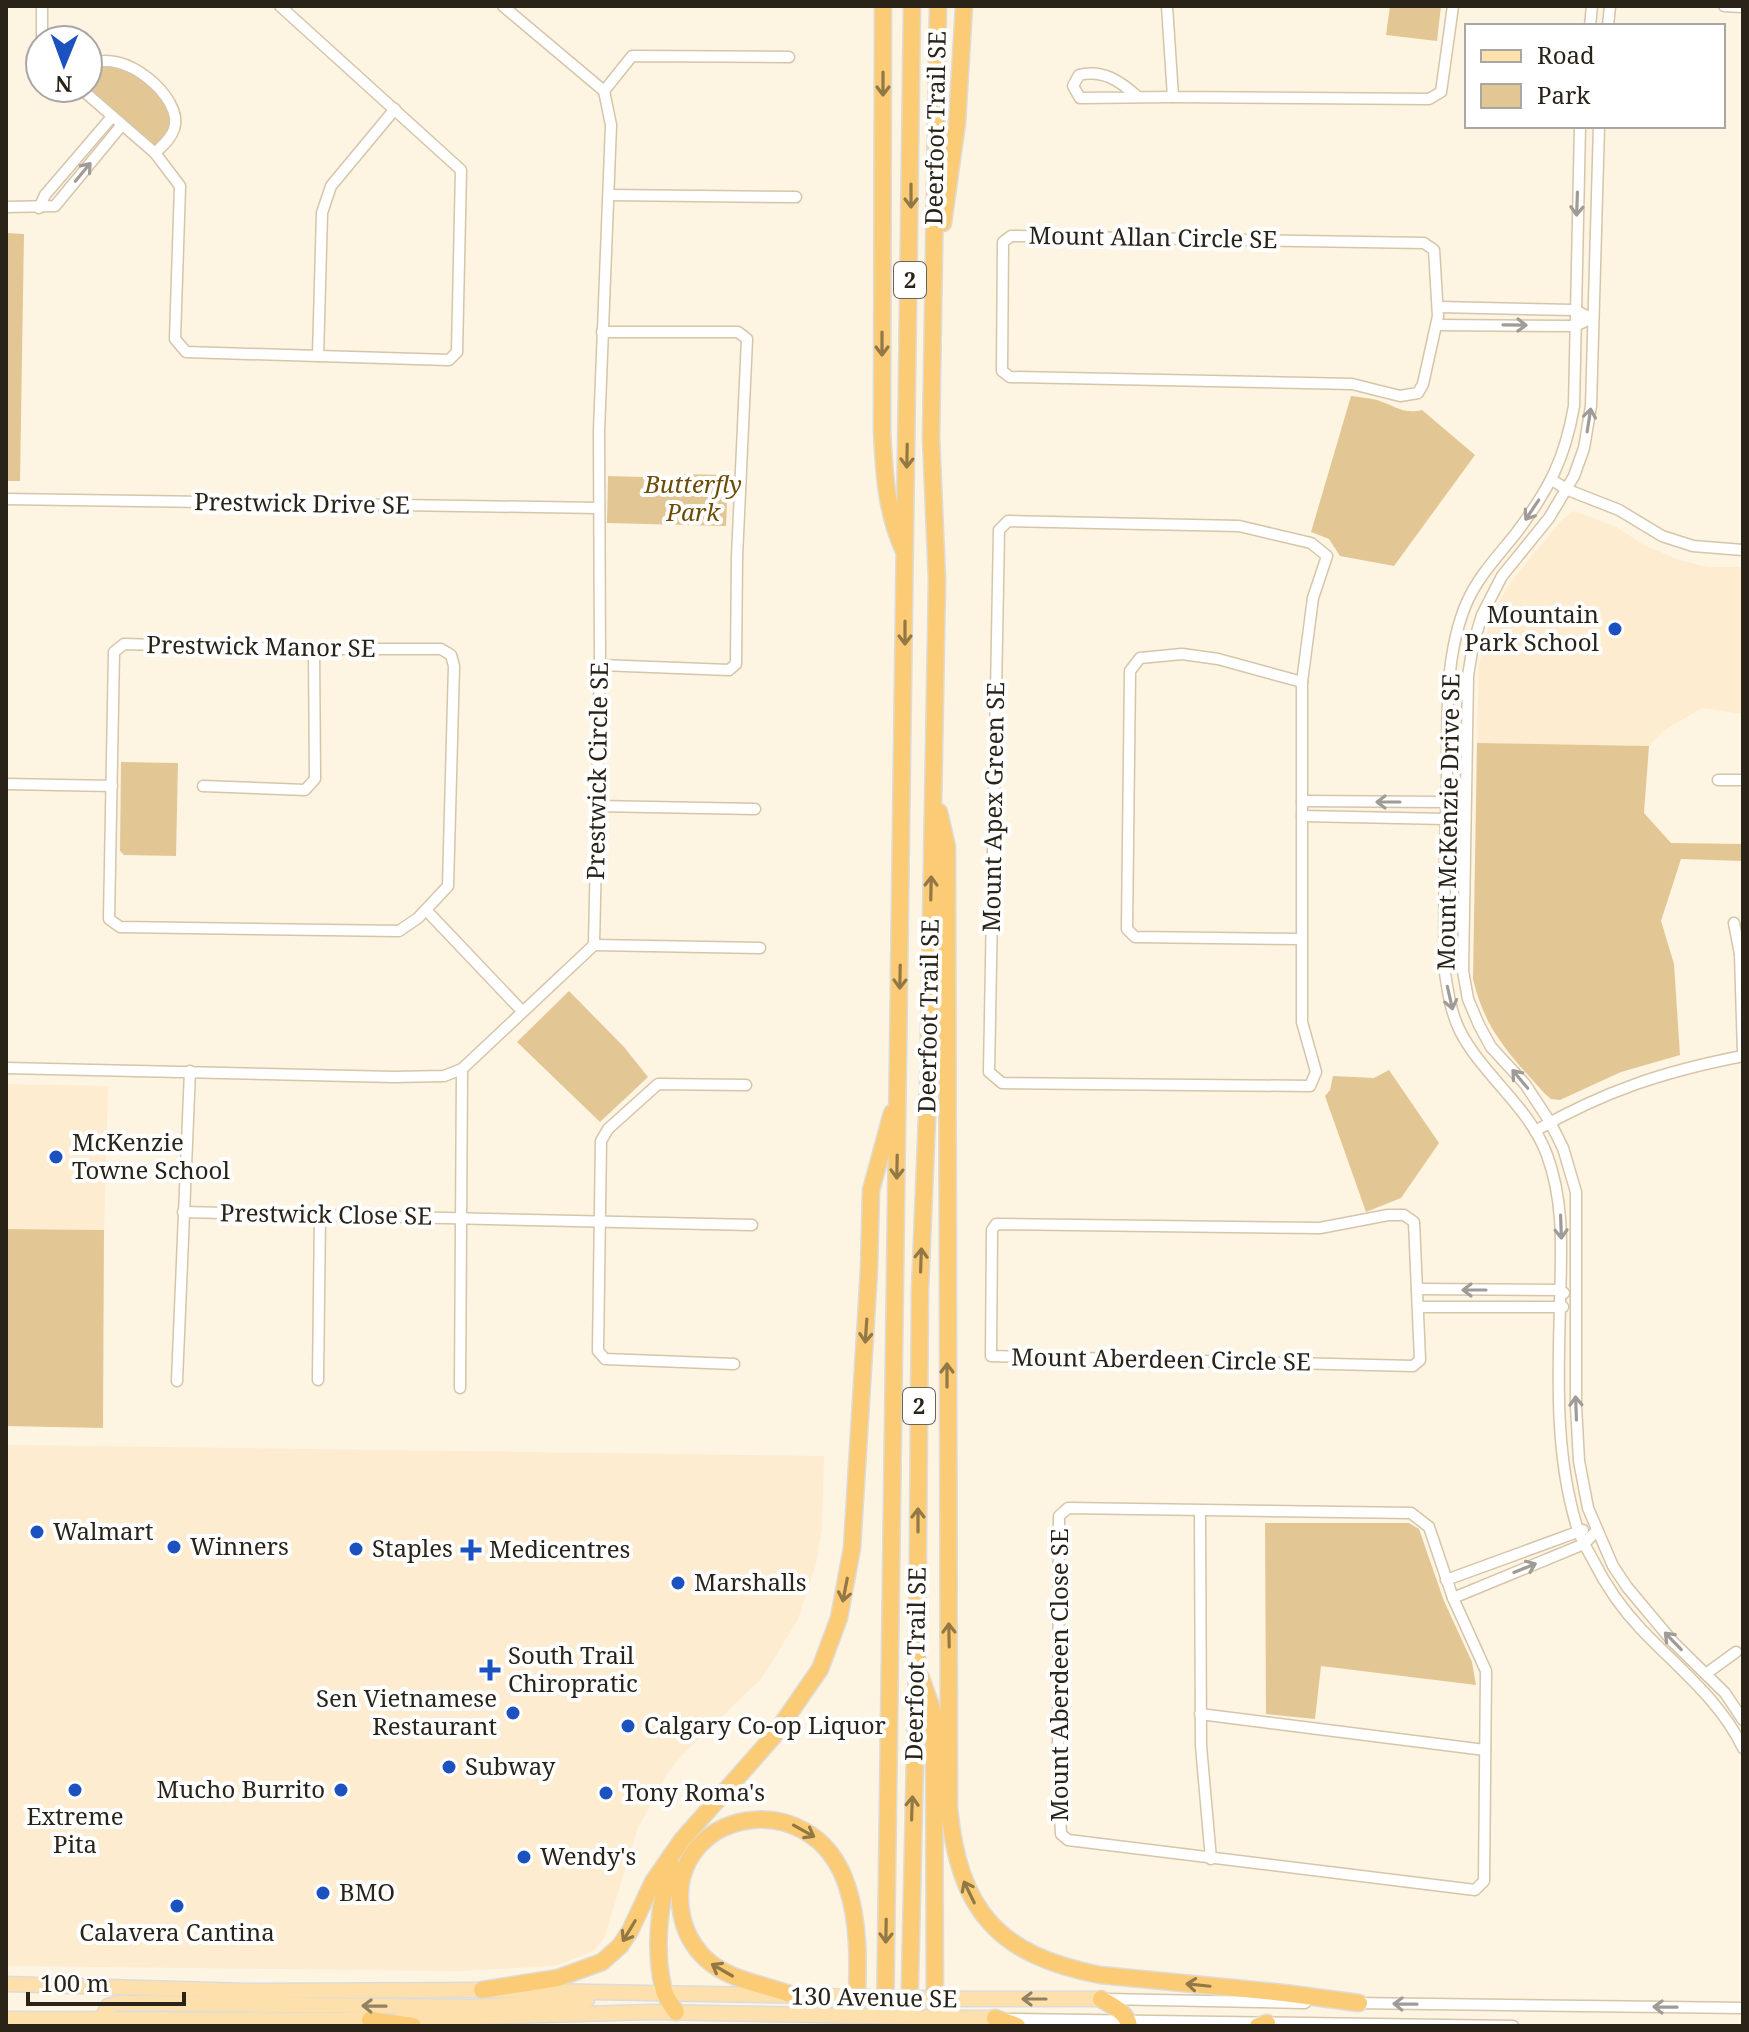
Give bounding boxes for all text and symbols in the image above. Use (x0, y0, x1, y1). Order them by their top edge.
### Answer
north arrow (24, 24, 104, 104)
legend (1465, 24, 1725, 128)
street label: Deerfoot Trail SE (916, 31, 953, 225)
text: Road (1537, 38, 1595, 71)
text: N (55, 70, 73, 100)
one-way arrow (875, 70, 891, 97)
text: Park (1537, 78, 1591, 111)
one-way arrow (74, 162, 92, 183)
one-way arrow (903, 182, 919, 209)
one-way arrow (1570, 190, 1585, 217)
street label: Mount Allan Circle SE (1028, 218, 1278, 255)
road number: 2 (894, 262, 926, 298)
one-way arrow (1501, 317, 1528, 333)
one-way arrow (874, 330, 890, 357)
one-way arrow (1582, 408, 1597, 433)
one-way arrow (899, 442, 915, 469)
park label: Butterfly Park (643, 467, 742, 528)
street label: Prestwick Drive SE (194, 484, 410, 521)
one-way arrow (1524, 498, 1540, 521)
place label: Mountain Park School (1464, 597, 1600, 658)
one-way arrow (897, 619, 912, 646)
marker: Mountain Park School (1606, 620, 1624, 638)
street label: Prestwick Manor SE (146, 627, 376, 664)
street label: Prestwick Circle SE (578, 661, 615, 880)
street label: Mount McKenzie Drive SE (1428, 673, 1467, 971)
street label: Mount Apex Green SE (974, 682, 1011, 932)
one-way arrow (1375, 794, 1402, 810)
one-way arrow (924, 875, 939, 902)
street label: Deerfoot Trail SE (909, 919, 946, 1113)
one-way arrow (892, 963, 908, 990)
one-way arrow (1443, 985, 1458, 1011)
one-way arrow (1511, 1069, 1529, 1090)
place label: McKenzie Towne School (72, 1125, 230, 1186)
marker: McKenzie Towne School (47, 1148, 65, 1166)
one-way arrow (890, 1153, 905, 1180)
street label: Prestwick Close SE (220, 1195, 432, 1232)
one-way arrow (1554, 1213, 1569, 1240)
one-way arrow (913, 1247, 928, 1274)
one-way arrow (1461, 1282, 1488, 1298)
one-way arrow (858, 1317, 873, 1344)
street label: Mount Aberdeen Circle SE (1011, 1339, 1311, 1378)
one-way arrow (939, 1362, 955, 1389)
road number: 2 (903, 1388, 935, 1424)
one-way arrow (1569, 1396, 1584, 1422)
one-way arrow (910, 1507, 926, 1534)
place label: Walmart (53, 1514, 153, 1547)
marker: Walmart (28, 1523, 46, 1541)
street label: Mount Aberdeen Close SE (1042, 1528, 1075, 1822)
place label: Winners (190, 1529, 289, 1562)
place label: Staples (372, 1531, 453, 1564)
place label: Medicentres (489, 1532, 630, 1565)
marker: Winners (165, 1538, 183, 1556)
marker: Medicentres (460, 1539, 482, 1561)
marker: Staples (347, 1540, 365, 1558)
one-way arrow (1512, 1560, 1537, 1574)
place label: Marshalls (694, 1565, 807, 1598)
street label: Deerfoot Trail SE (896, 1567, 933, 1761)
marker: Marshalls (669, 1574, 687, 1592)
one-way arrow (837, 1577, 852, 1602)
one-way arrow (941, 1622, 956, 1649)
one-way arrow (1664, 1632, 1683, 1651)
place label: South Trail Chiropratic (508, 1638, 638, 1699)
marker: South Trail Chiropratic (479, 1659, 501, 1681)
place label: Sen Vietnamese Restaurant (316, 1681, 497, 1742)
marker: Sen Vietnamese Restaurant (504, 1704, 522, 1722)
place label: Calgary Co-op Liquor (644, 1708, 886, 1741)
marker: Calgary Co-op Liquor (619, 1717, 637, 1735)
place label: Subway (465, 1749, 556, 1782)
marker: Subway (440, 1758, 458, 1776)
place label: Mucho Burrito (157, 1772, 325, 1805)
place label: Tony Roma's (622, 1775, 765, 1808)
marker: Extreme Pita (66, 1781, 84, 1799)
marker: Mucho Burrito (332, 1781, 350, 1799)
marker: Tony Roma's (597, 1784, 615, 1802)
one-way arrow (905, 1795, 920, 1822)
place label: Extreme Pita (27, 1799, 123, 1860)
one-way arrow (792, 1823, 815, 1839)
place label: Wendy's (540, 1839, 636, 1872)
marker: Wendy's (515, 1848, 533, 1866)
place label: BMO (339, 1875, 395, 1908)
one-way arrow (961, 1881, 977, 1905)
marker: BMO (314, 1884, 332, 1902)
marker: Calavera Cantina (168, 1897, 186, 1915)
place label: Calavera Cantina (79, 1915, 275, 1948)
one-way arrow (879, 1917, 894, 1944)
one-way arrow (621, 1919, 637, 1942)
scale bar (28, 1956, 184, 2006)
one-way arrow (711, 1962, 735, 1977)
text: 100 m (40, 1966, 109, 1999)
one-way arrow (1185, 1977, 1212, 1992)
street label: 130 Avenue SE (790, 1979, 958, 2014)
one-way arrow (1021, 1991, 1048, 2007)
one-way arrow (1392, 1997, 1419, 2012)
one-way arrow (361, 1998, 388, 2014)
one-way arrow (1652, 1999, 1679, 2015)

